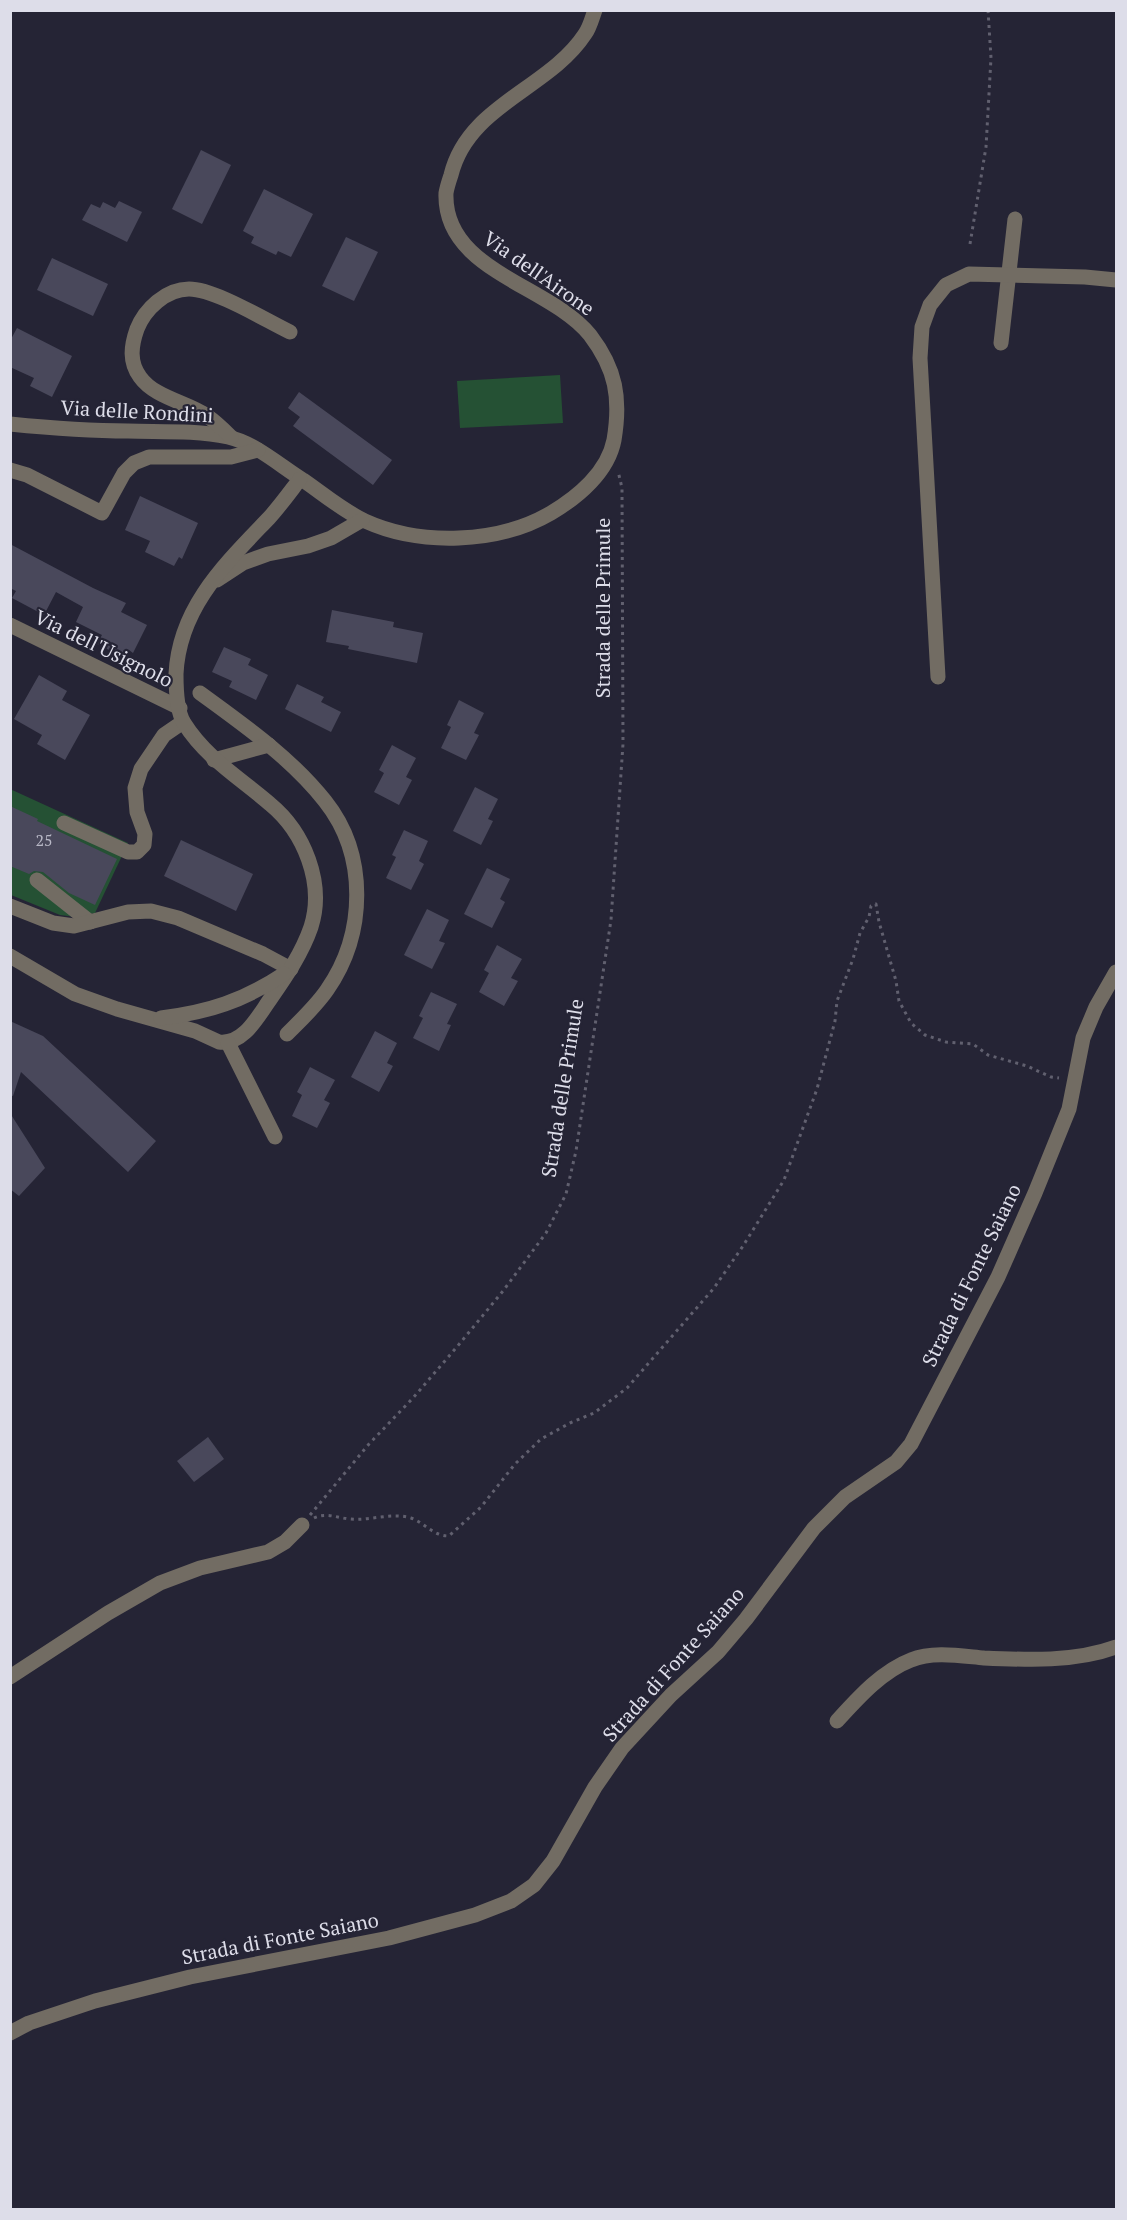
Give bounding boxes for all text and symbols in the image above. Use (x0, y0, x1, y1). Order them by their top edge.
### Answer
street label: Via dell'Airone (478, 225, 600, 321)
street label: Via delle Rondini (60, 394, 214, 428)
street label: Strada delle Primule (589, 518, 616, 698)
street label: Via dell'Usignolo (30, 603, 178, 693)
house number: 25 (35, 829, 53, 851)
street label: Strada delle Primule (535, 997, 589, 1179)
street label: Strada di Fonte Saiano (915, 1179, 1027, 1371)
street label: Strada di Fonte Saiano (596, 1581, 750, 1747)
street label: Strada di Fonte Saiano (179, 1906, 381, 1970)

